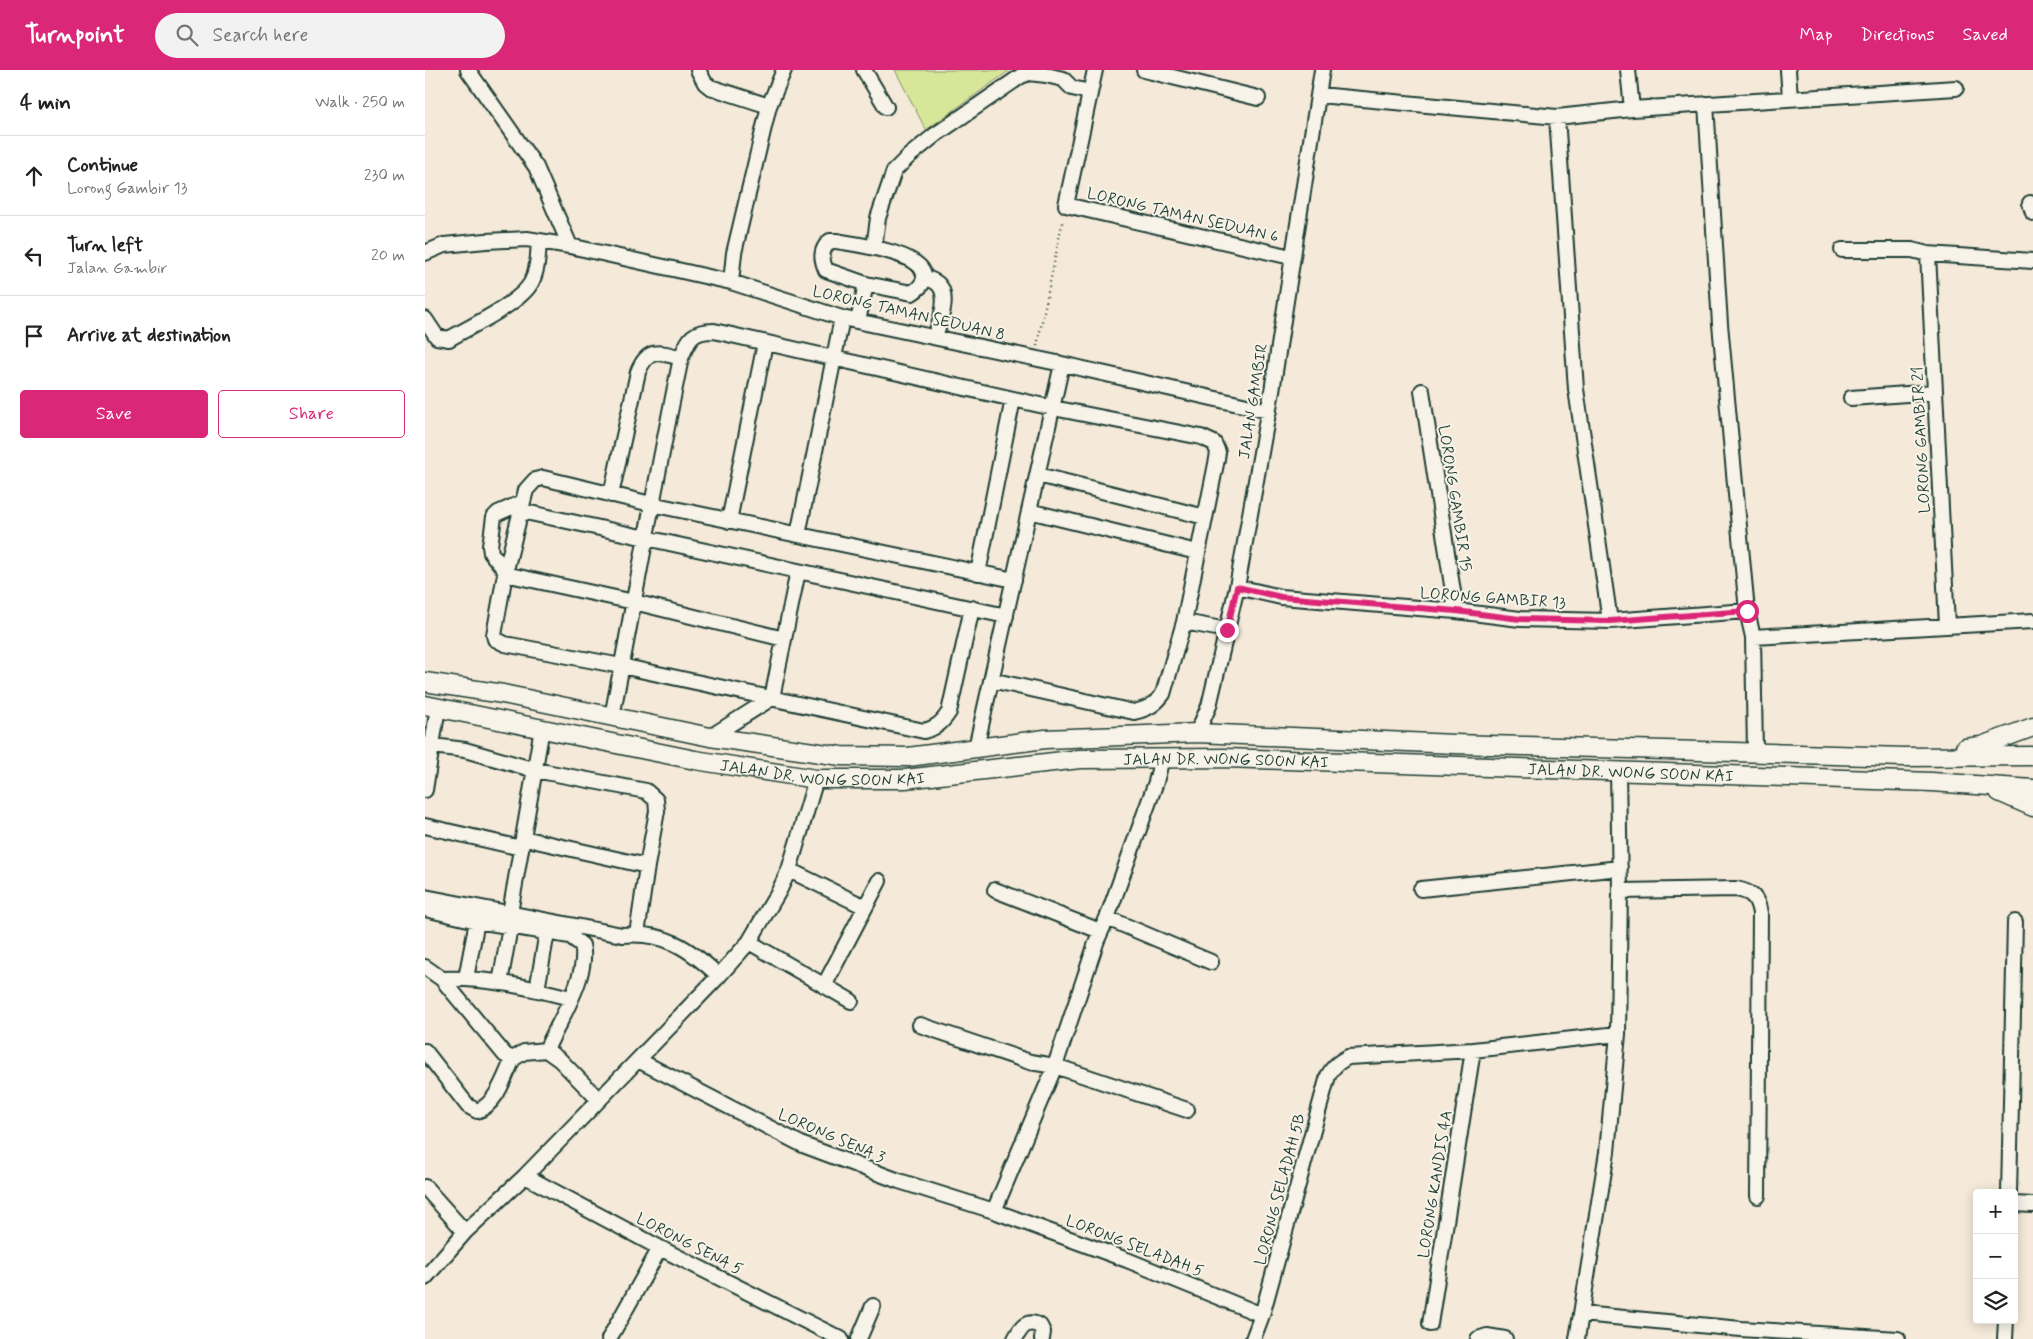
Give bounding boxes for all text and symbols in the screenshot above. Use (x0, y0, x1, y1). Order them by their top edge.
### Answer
search box (155, 13, 505, 58)
text: Turnpoint (25, 20, 125, 51)
icon: search (173, 21, 201, 49)
text: Search here (213, 23, 308, 48)
text: Map (1800, 23, 1833, 47)
text: Directions (1861, 23, 1935, 47)
text: Saved (1963, 23, 2008, 47)
text: 4 min (20, 89, 71, 117)
text: Walk · 250 m (315, 92, 405, 113)
text: Continue (67, 153, 138, 178)
icon: ahead (20, 162, 48, 190)
text: 230 m (364, 165, 405, 186)
text: Lorong Gambir 13 (67, 178, 188, 199)
street label: LORONG TAMAN SEDUAN 6 (1085, 183, 1280, 248)
text: Turn left (67, 233, 143, 258)
icon: left (20, 242, 48, 270)
text: 20 m (371, 245, 405, 266)
text: Jalan Gambir (67, 258, 167, 279)
street label: LORONG TAMAN SEDUAN 8 (810, 281, 1007, 346)
icon: arrive (20, 322, 48, 350)
text: Arrive at destination (67, 323, 231, 348)
street label: JALAN GAMBIR (1234, 342, 1273, 461)
street label: LORONG GAMBIR 21 (1907, 366, 1936, 514)
button: Save (20, 390, 208, 438)
button: Share (218, 390, 405, 438)
street label: LORONG GAMBIR 15 (1433, 424, 1476, 573)
street label: LORONG GAMBIR 13 (1419, 583, 1567, 614)
route start (1736, 600, 1759, 623)
route end (1216, 619, 1239, 642)
street label: JALAN DR. WONG SOON KAI (1123, 749, 1329, 774)
street label: JALAN DR. WONG SOON KAI (718, 755, 926, 791)
street label: JALAN DR. WONG SOON KAI (1527, 759, 1734, 787)
street label: LORONG SENA 3 (775, 1104, 888, 1168)
street label: LORONG KANDIS 4A (1413, 1109, 1458, 1260)
street label: LORONG SELADAH 5B (1250, 1111, 1311, 1267)
map controls (1973, 1189, 2018, 1324)
button: + (1973, 1189, 2018, 1234)
street label: LORONG SENA 5 (633, 1208, 746, 1280)
street label: LORONG SELADAH 5 (1063, 1210, 1206, 1282)
button: − (1973, 1234, 2018, 1279)
button: layers (1973, 1279, 2018, 1324)

